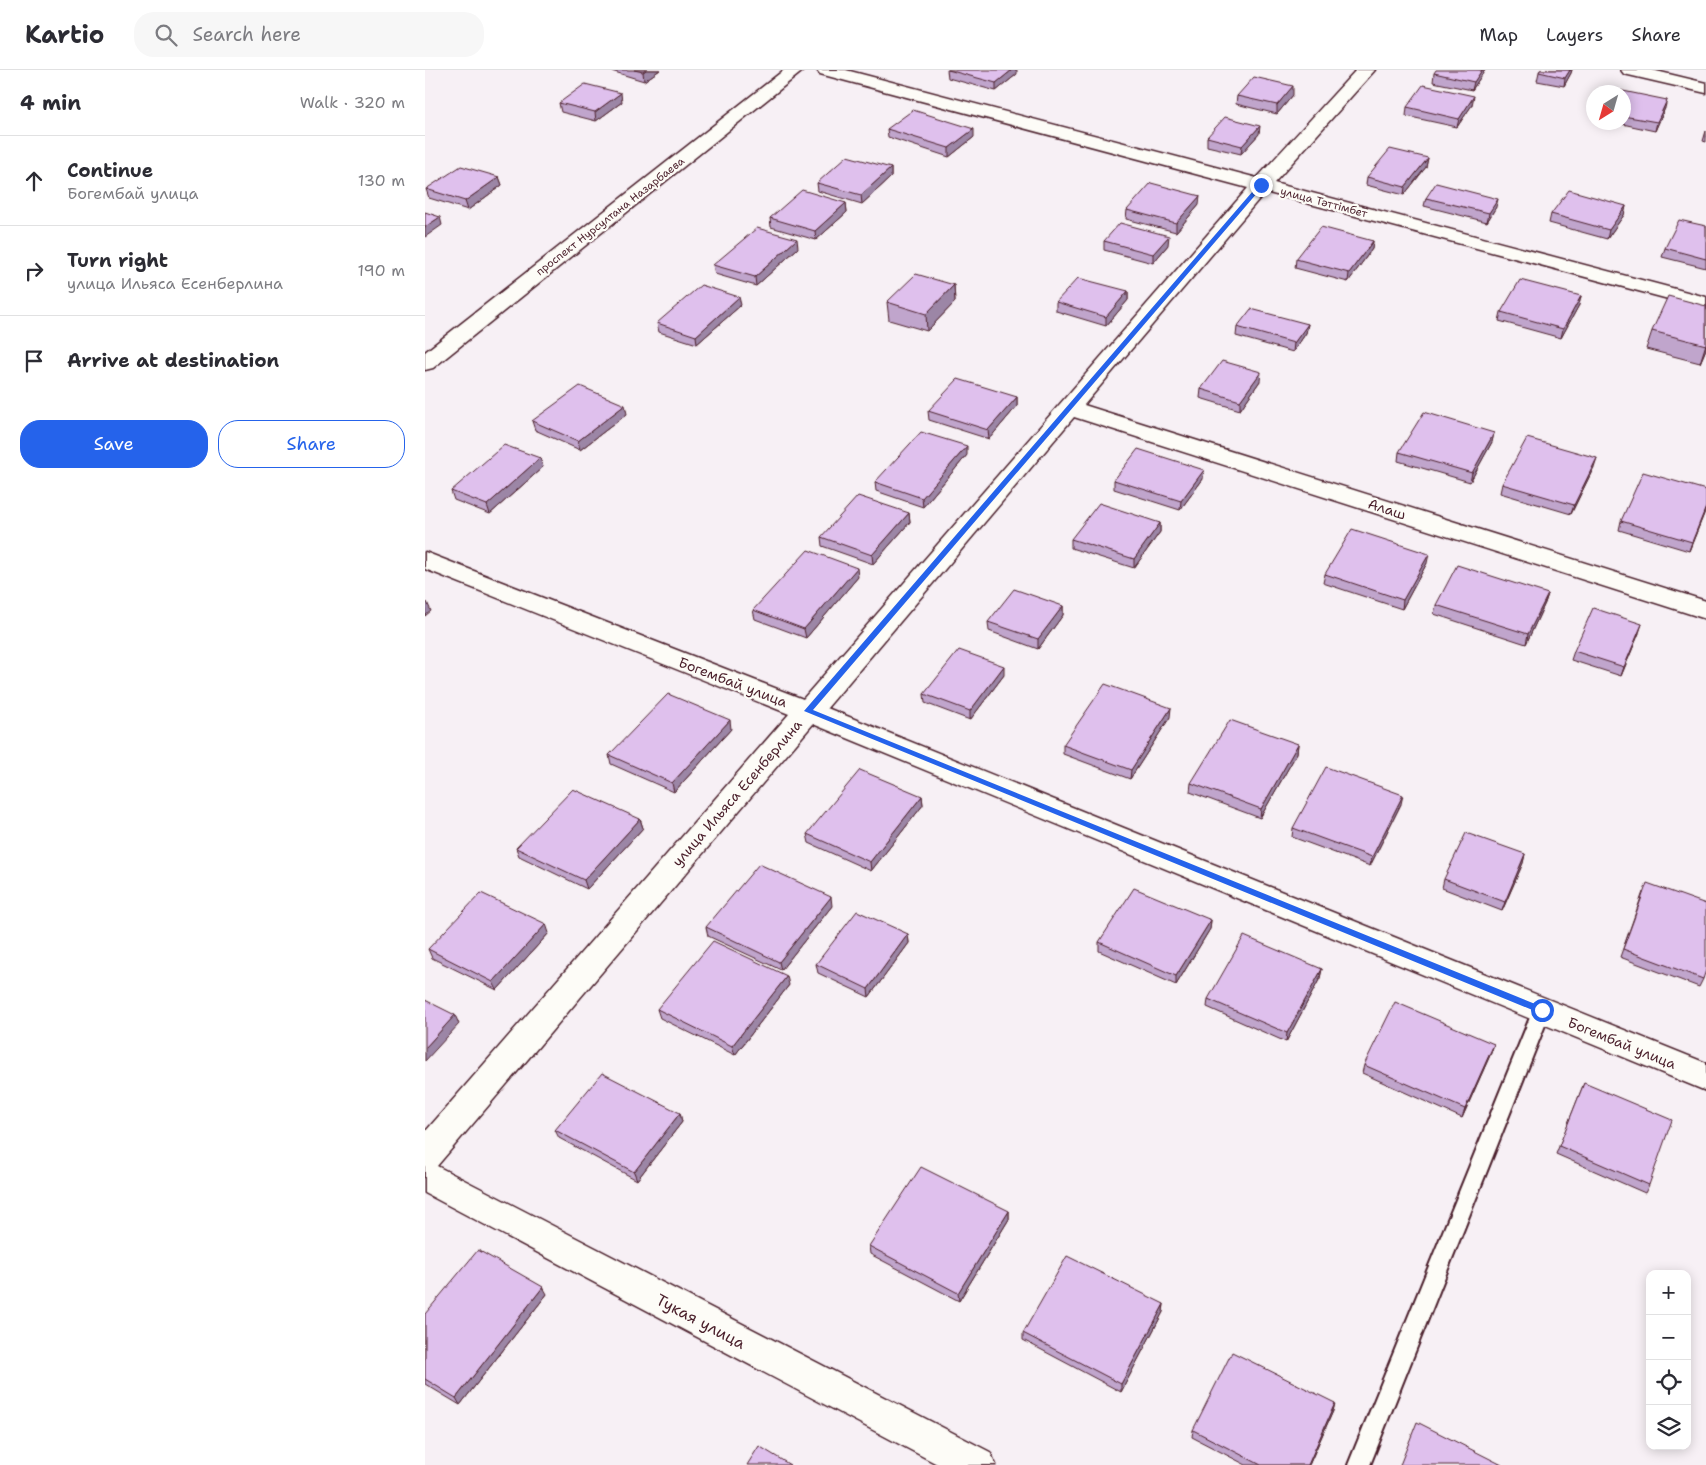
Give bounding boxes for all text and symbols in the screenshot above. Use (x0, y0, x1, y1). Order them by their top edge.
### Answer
search box (134, 12, 484, 57)
text: Kartio (25, 19, 104, 51)
icon: search (152, 21, 180, 49)
text: Search here (192, 22, 301, 47)
text: Map (1480, 23, 1518, 47)
text: Layers (1546, 23, 1603, 47)
text: Share (1631, 23, 1681, 47)
north arrow (1586, 85, 1631, 130)
text: 4 min (20, 89, 81, 117)
text: Walk · 320 m (300, 92, 405, 113)
street label: проспект Нурсултана Назарбаева (533, 154, 688, 279)
text: Continue (67, 158, 153, 183)
icon: ahead (20, 167, 48, 195)
text: 130 m (358, 170, 405, 191)
route end (1250, 174, 1273, 197)
text: Богембай улица (67, 183, 199, 204)
street label: улица Тәттімбет (1279, 184, 1369, 221)
text: Turn right (67, 248, 168, 273)
icon: right (20, 257, 48, 285)
text: 190 m (358, 260, 405, 281)
text: улица Ильяса Есенберлина (67, 273, 283, 294)
icon: arrive (20, 347, 48, 375)
text: Arrive at destination (67, 348, 279, 373)
button: Save (20, 420, 208, 468)
button: Share (218, 420, 405, 468)
street label: Алаш (1366, 494, 1408, 524)
street label: Богембай улица (676, 653, 790, 711)
street label: улица Ильяса Есенберлина (668, 716, 806, 870)
route start (1531, 999, 1554, 1022)
street label: Богембай улица (1565, 1013, 1679, 1073)
map controls (1646, 1270, 1691, 1450)
button: + (1646, 1270, 1691, 1315)
street label: Тукая улица (652, 1289, 749, 1354)
button: − (1646, 1315, 1691, 1360)
button: locate (1646, 1360, 1691, 1405)
button: layers (1646, 1405, 1691, 1450)

